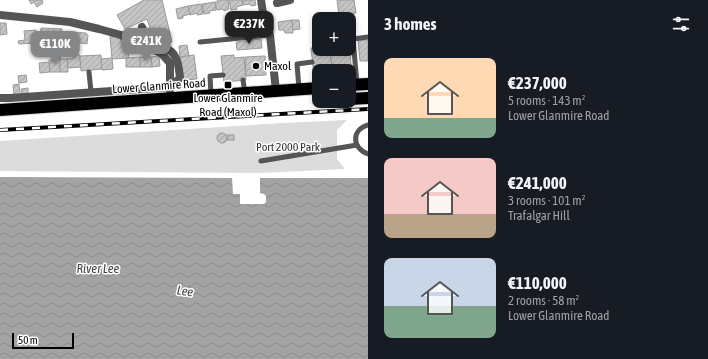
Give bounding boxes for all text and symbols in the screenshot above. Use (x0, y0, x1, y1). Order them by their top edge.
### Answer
pin: €237K (221, 11, 277, 45)
map controls (312, 12, 356, 108)
button: + (312, 12, 356, 56)
icon: filters (670, 13, 692, 35)
text: 3 homes (384, 14, 437, 34)
text: €237K (234, 16, 264, 31)
pin: €241K (118, 28, 174, 62)
pin: €110K (27, 31, 83, 65)
text: €241K (131, 33, 161, 48)
text: €110K (40, 36, 70, 51)
place label: Maxol (264, 59, 292, 73)
marker: Maxol (251, 61, 261, 71)
button: − (312, 64, 356, 108)
text: €237,000 (508, 73, 567, 93)
icon: home (416, 74, 464, 122)
street label: Lower Glanmire Road (112, 76, 206, 96)
marker: Lower Glanmire Road (Maxol) (223, 80, 233, 90)
place label: Lower Glanmire Road (Maxol) (193, 91, 263, 119)
text: 5 rooms · 143 m² (508, 93, 585, 108)
text: Lower Glanmire Road (508, 108, 610, 123)
park label: Port 2000 Park (256, 140, 321, 154)
text: €241,000 (508, 173, 567, 193)
icon: home (416, 174, 464, 222)
text: 3 rooms · 101 m² (508, 193, 585, 208)
text: Trafalgar Hill (508, 208, 570, 223)
water label: River Lee (77, 261, 120, 276)
text: €110,000 (508, 273, 567, 293)
icon: home (416, 274, 464, 322)
water label: Lee (176, 282, 194, 300)
text: 2 rooms · 58 m² (508, 293, 579, 308)
text: Lower Glanmire Road (508, 308, 610, 323)
scale bar (12, 331, 74, 350)
text: 50 m (18, 334, 38, 346)

